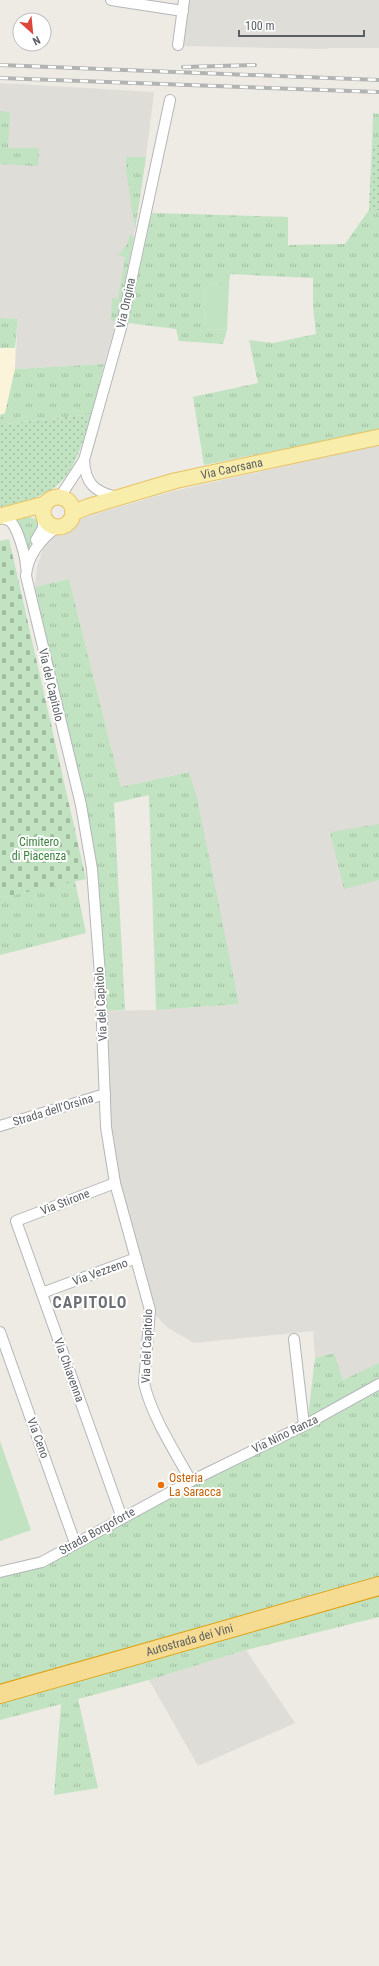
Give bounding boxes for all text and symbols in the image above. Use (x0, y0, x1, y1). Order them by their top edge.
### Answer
north arrow (12, 12, 52, 52)
scale bar (239, 12, 364, 38)
text: 100 m (245, 19, 275, 33)
text: N (30, 33, 42, 48)
street label: Via Ongina (114, 276, 138, 330)
street label: Via Caorsana (199, 455, 264, 482)
street label: Via del Capitolo (36, 647, 66, 723)
park label: Cimitero di Piacenza (12, 835, 67, 863)
street label: Via del Capitolo (92, 966, 110, 1042)
street label: Strada dell'Orsina (11, 1091, 95, 1129)
street label: Via Stirone (38, 1186, 92, 1218)
street label: Via Vezzeno (70, 1256, 130, 1288)
district label: CAPITOLO (53, 1293, 127, 1312)
street label: Via del Capitolo (139, 1309, 155, 1383)
street label: Via Chiavenna (51, 1336, 87, 1404)
street label: Via Nino Ranza (250, 1412, 321, 1456)
street label: Via Ceno (24, 1416, 52, 1460)
place label: Osteria La Saracca (169, 1471, 221, 1499)
marker: Osteria La Saracca (156, 1480, 166, 1490)
street label: Strada Borgoforte (57, 1504, 138, 1558)
street label: Autostrada dei Vini (144, 1621, 235, 1659)

